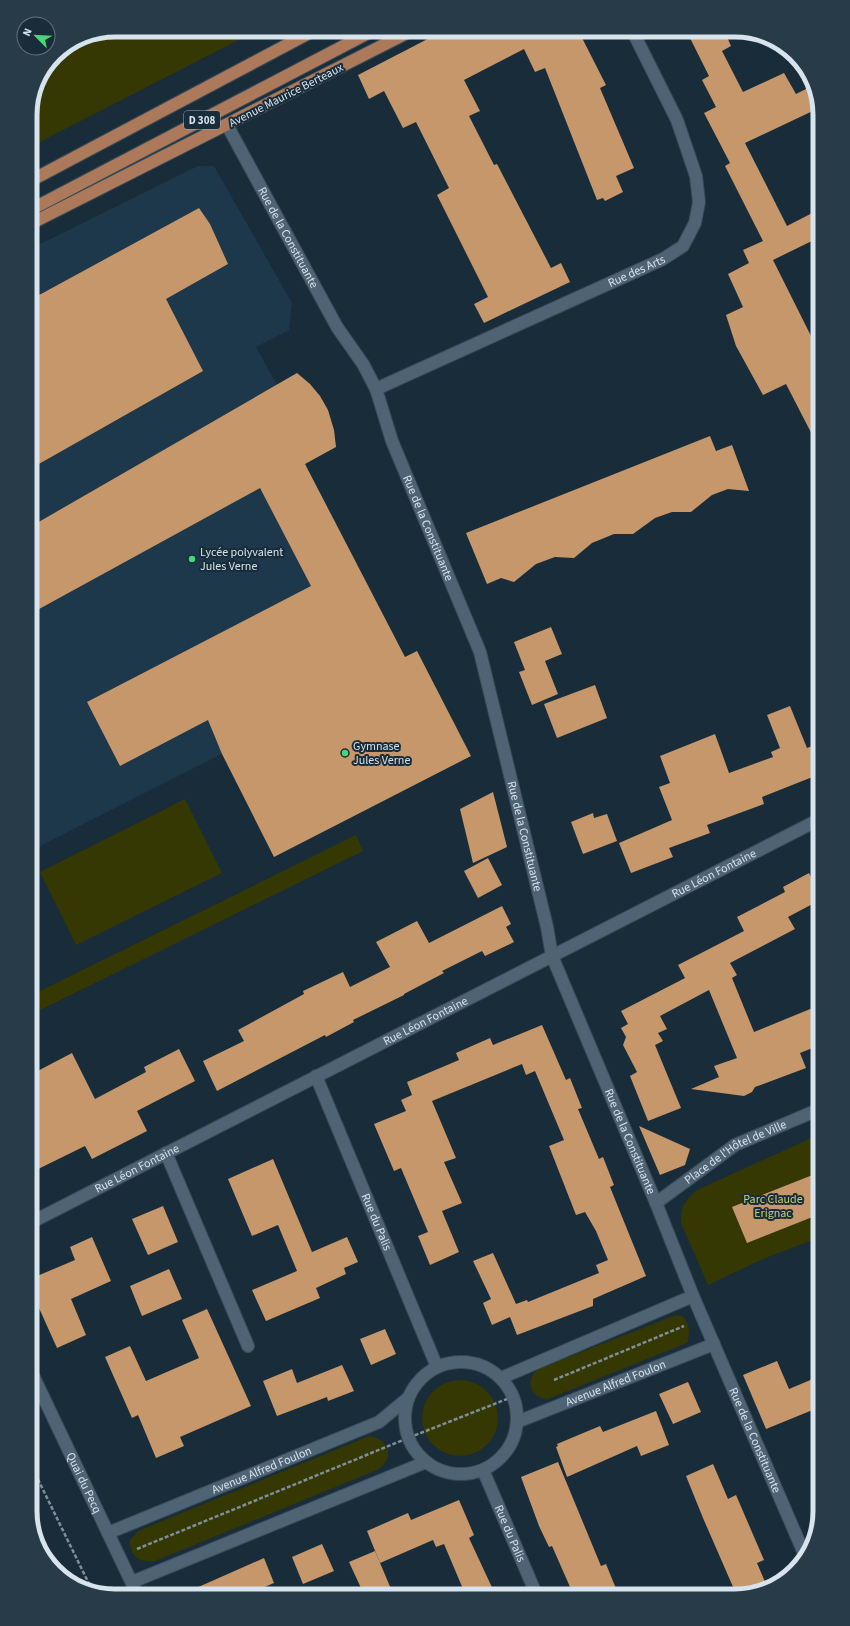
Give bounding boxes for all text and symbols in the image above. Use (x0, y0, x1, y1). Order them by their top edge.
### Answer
north arrow (16, 16, 56, 56)
text: N (19, 26, 36, 39)
street label: Avenue Maurice Berteaux (226, 59, 347, 132)
road number: D 308 (184, 111, 220, 129)
street label: Rue de la Constituante (253, 184, 322, 291)
street label: Rue des Arts (605, 251, 668, 292)
street label: Rue de la Constituante (398, 473, 457, 584)
place label: Lycée polyvalent Jules Verne (200, 544, 283, 575)
marker: Lycée polyvalent Jules Verne (187, 554, 197, 564)
place label: Gymnase Jules Verne (353, 738, 410, 769)
marker: Gymnase Jules Verne (340, 748, 350, 758)
street label: Rue de la Constituante (503, 779, 546, 893)
street label: Rue Léon Fontaine (669, 845, 759, 903)
street label: Rue Léon Fontaine (380, 993, 471, 1050)
street label: Rue de la Constituante (600, 1086, 659, 1197)
street label: Place de l'Hôtel de Ville (681, 1116, 789, 1188)
street label: Rue Léon Fontaine (92, 1140, 182, 1198)
street label: Rue du Palis (357, 1191, 396, 1253)
park label: Parc Claude Erignac (743, 1191, 803, 1222)
street label: Avenue Alfred Foulon (563, 1356, 668, 1411)
street label: Rue de la Constituante (725, 1385, 785, 1496)
street label: Avenue Alfred Foulon (209, 1442, 314, 1499)
street label: Quai du Pecq (62, 1450, 106, 1516)
street label: Rue du Palis (490, 1502, 529, 1565)

